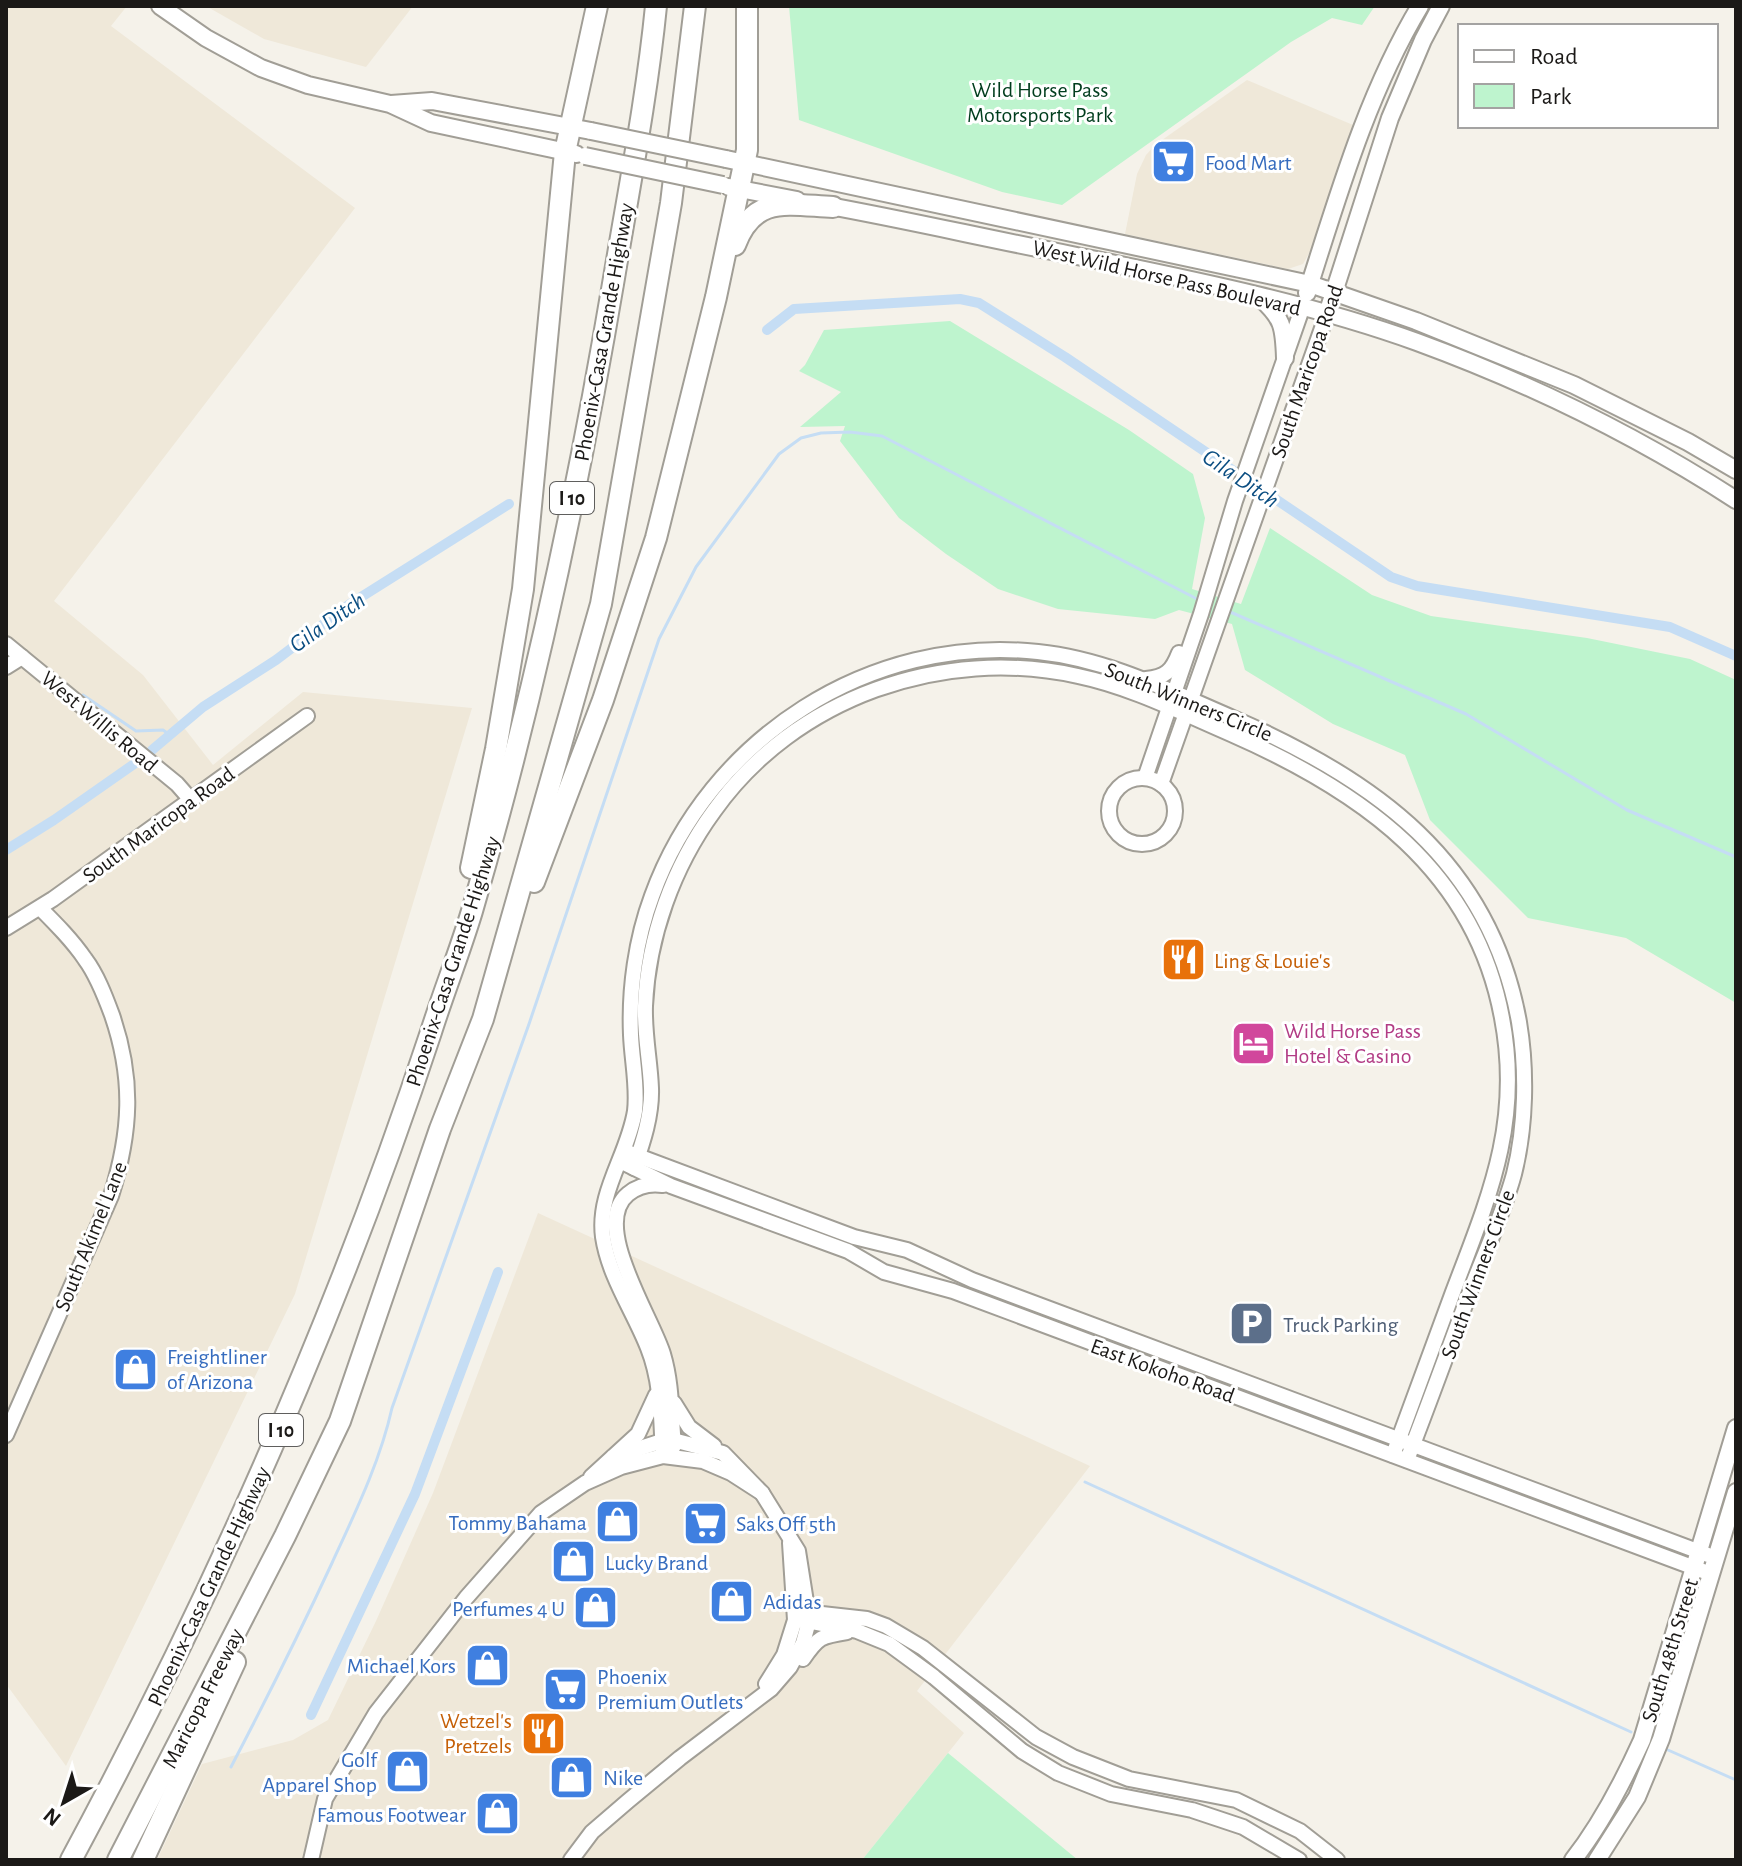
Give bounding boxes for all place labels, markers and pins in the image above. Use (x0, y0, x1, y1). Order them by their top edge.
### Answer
supermarket icon: Food Mart (1150, 138, 1198, 186)
place label: Food Mart (1205, 152, 1292, 174)
restaurant icon: Ling & Louie's (1159, 936, 1207, 984)
place label: Ling & Louie's (1214, 950, 1331, 972)
hotel icon: Wild Horse Pass Hotel & Casino (1229, 1019, 1277, 1067)
place label: Wild Horse Pass Hotel & Casino (1284, 1020, 1421, 1067)
parking icon: Truck Parking (1228, 1300, 1276, 1348)
place label: Truck Parking (1283, 1314, 1398, 1336)
shop icon: Freightliner of Arizona (112, 1345, 160, 1393)
place label: Freightliner of Arizona (167, 1346, 267, 1393)
shop icon: Tommy Bahama (594, 1498, 642, 1546)
supermarket icon: Saks Off 5th (681, 1499, 729, 1547)
place label: Tommy Bahama (448, 1512, 587, 1534)
place label: Saks Off 5th (736, 1513, 836, 1535)
shop icon: Lucky Brand (550, 1538, 598, 1586)
place label: Lucky Brand (605, 1552, 708, 1574)
shop icon: Adidas (708, 1577, 756, 1625)
shop icon: Perfumes 4 U (572, 1584, 620, 1632)
place label: Adidas (763, 1591, 822, 1613)
place label: Perfumes 4 U (452, 1598, 565, 1620)
shop icon: Michael Kors (463, 1641, 511, 1689)
place label: Michael Kors (347, 1655, 456, 1677)
supermarket icon: Phoenix Premium Outlets (542, 1665, 590, 1713)
place label: Phoenix Premium Outlets (597, 1666, 743, 1713)
restaurant icon: Wetzel's Pretzels (519, 1709, 567, 1757)
place label: Wetzel's Pretzels (440, 1710, 512, 1757)
shop icon: Golf Apparel Shop (384, 1748, 432, 1796)
place label: Golf Apparel Shop (262, 1749, 378, 1796)
shop icon: Nike (548, 1753, 596, 1801)
place label: Nike (603, 1767, 643, 1789)
shop icon: Famous Footwear (473, 1790, 521, 1838)
place label: Famous Footwear (317, 1804, 466, 1826)

